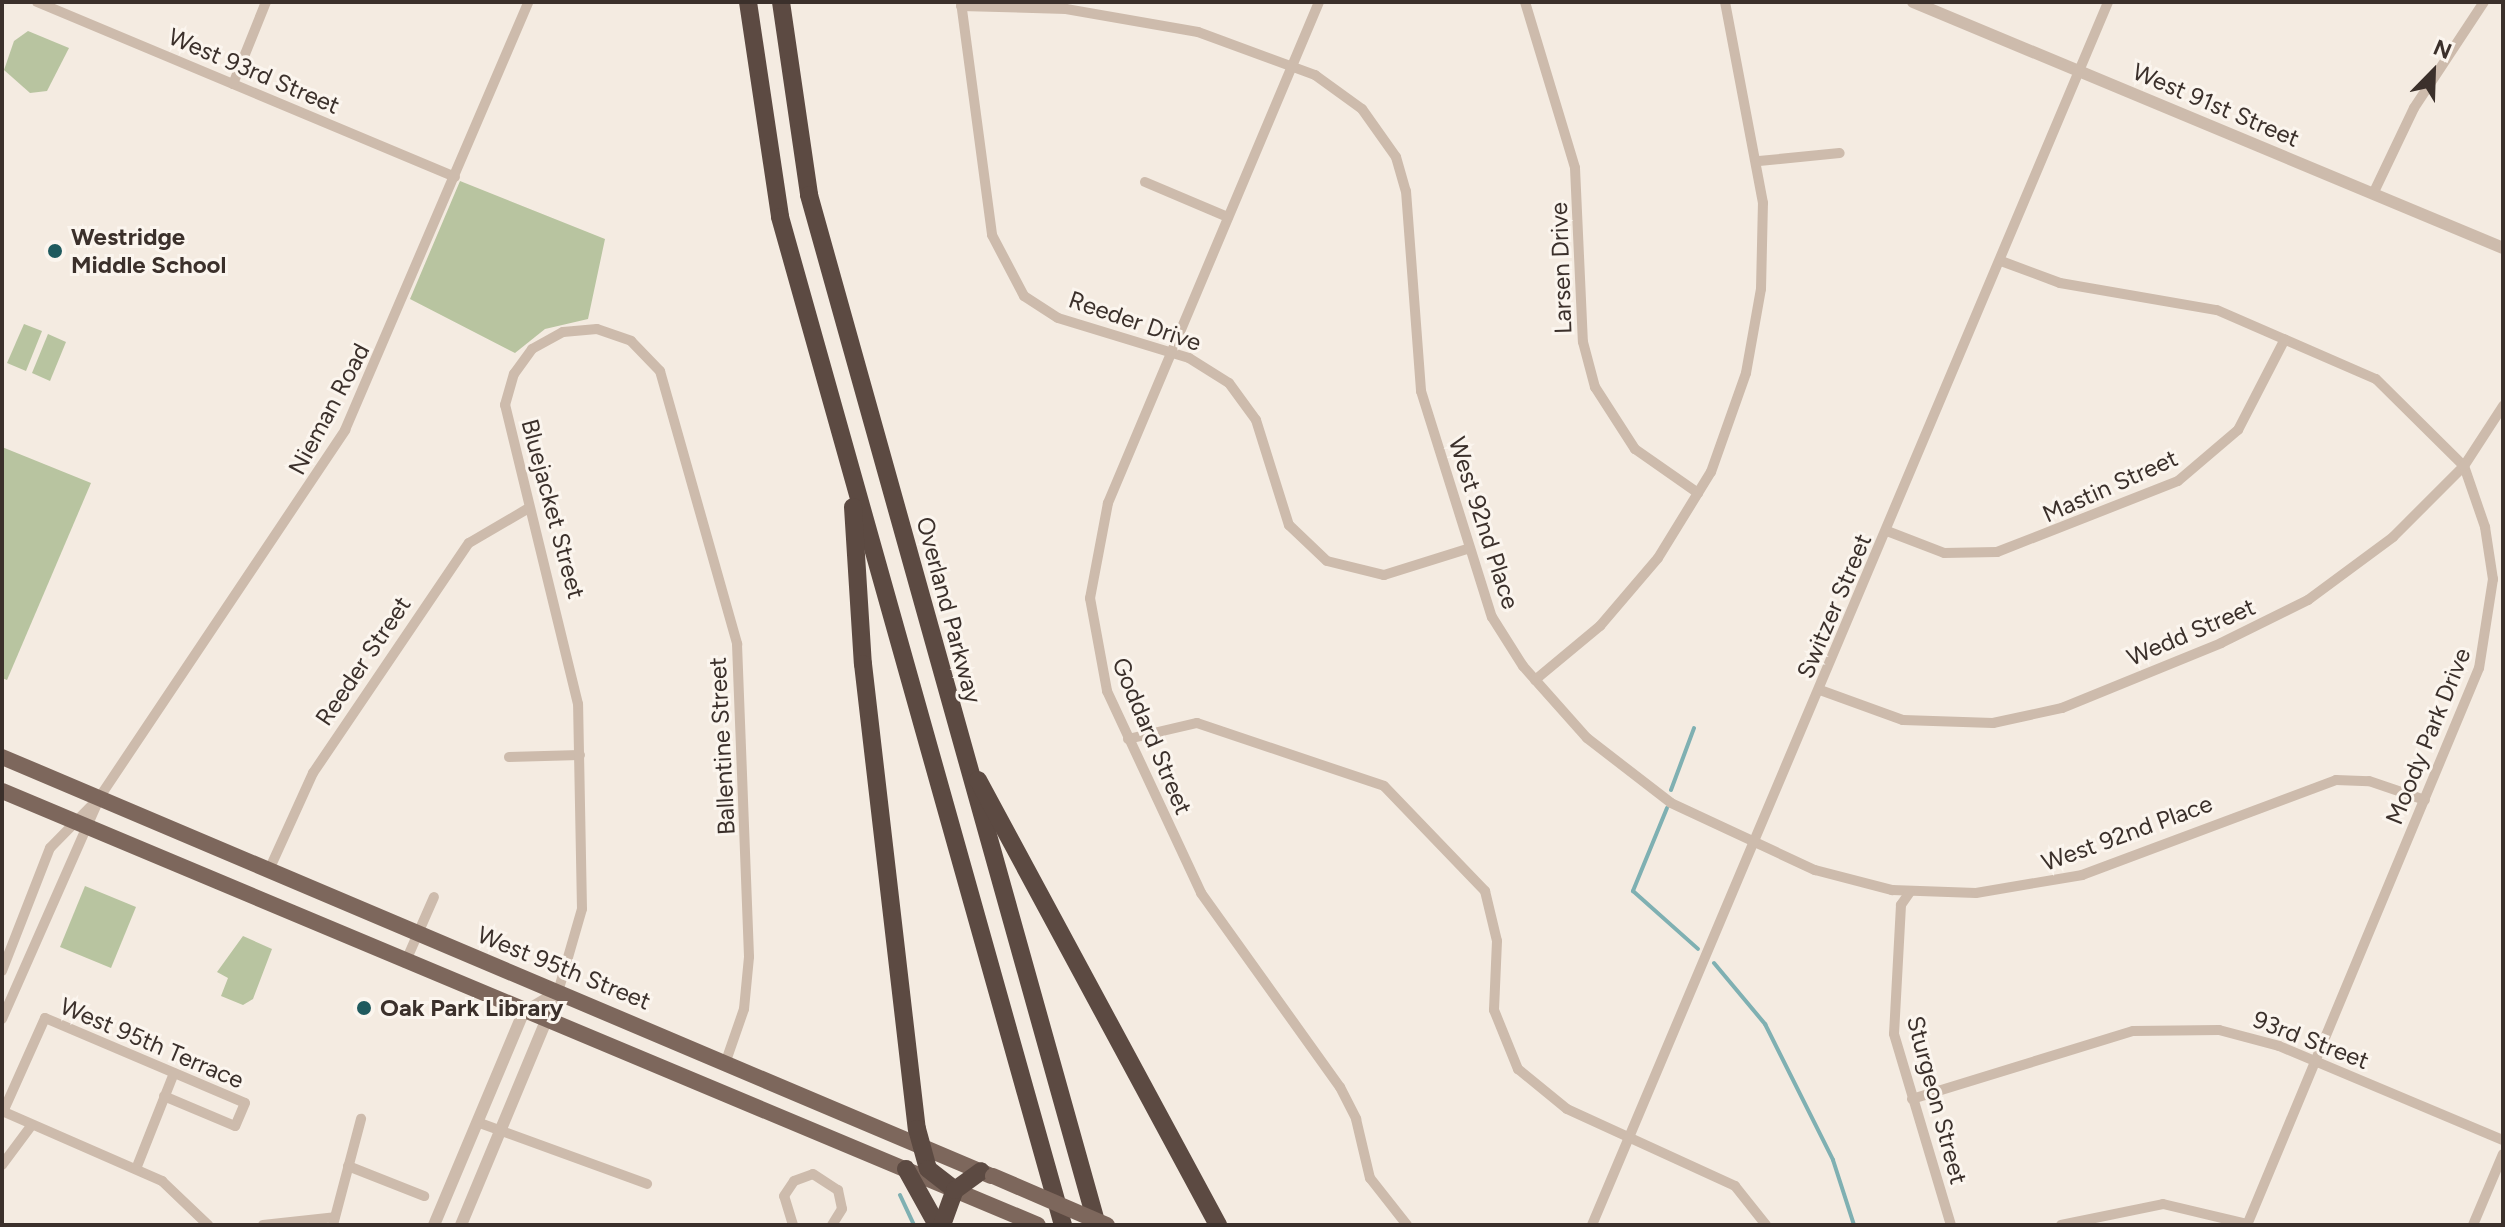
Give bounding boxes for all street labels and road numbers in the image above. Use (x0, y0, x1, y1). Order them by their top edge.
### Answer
street label: West 93rd Street (164, 22, 344, 120)
street label: West 91st Street (2128, 57, 2304, 153)
street label: Larsen Drive (1544, 202, 1578, 334)
street label: Reeder Drive (1065, 285, 1205, 357)
street label: Nieman Road (282, 338, 376, 480)
street label: Bluejacket Street (515, 416, 591, 602)
street label: West 92nd Place (1443, 433, 1525, 613)
street label: Mastin Street (2038, 443, 2182, 529)
street label: Overland Parkway (910, 514, 988, 706)
street label: Switzer Street (1791, 529, 1877, 683)
street label: Reeder Street (309, 591, 417, 731)
street label: Wedd Street (2123, 592, 2259, 672)
street label: Moody Park Drive (2379, 644, 2477, 828)
street label: Goddard Street (1106, 653, 1198, 819)
street label: Ballentine Street (703, 656, 741, 836)
street label: West 92nd Place (2038, 789, 2216, 877)
street label: West 95th Street (473, 920, 655, 1016)
street label: West 95th Terrace (56, 991, 248, 1095)
street label: 93rd Street (2249, 1005, 2373, 1075)
street label: Sturgeon Street (1901, 1013, 1973, 1187)

